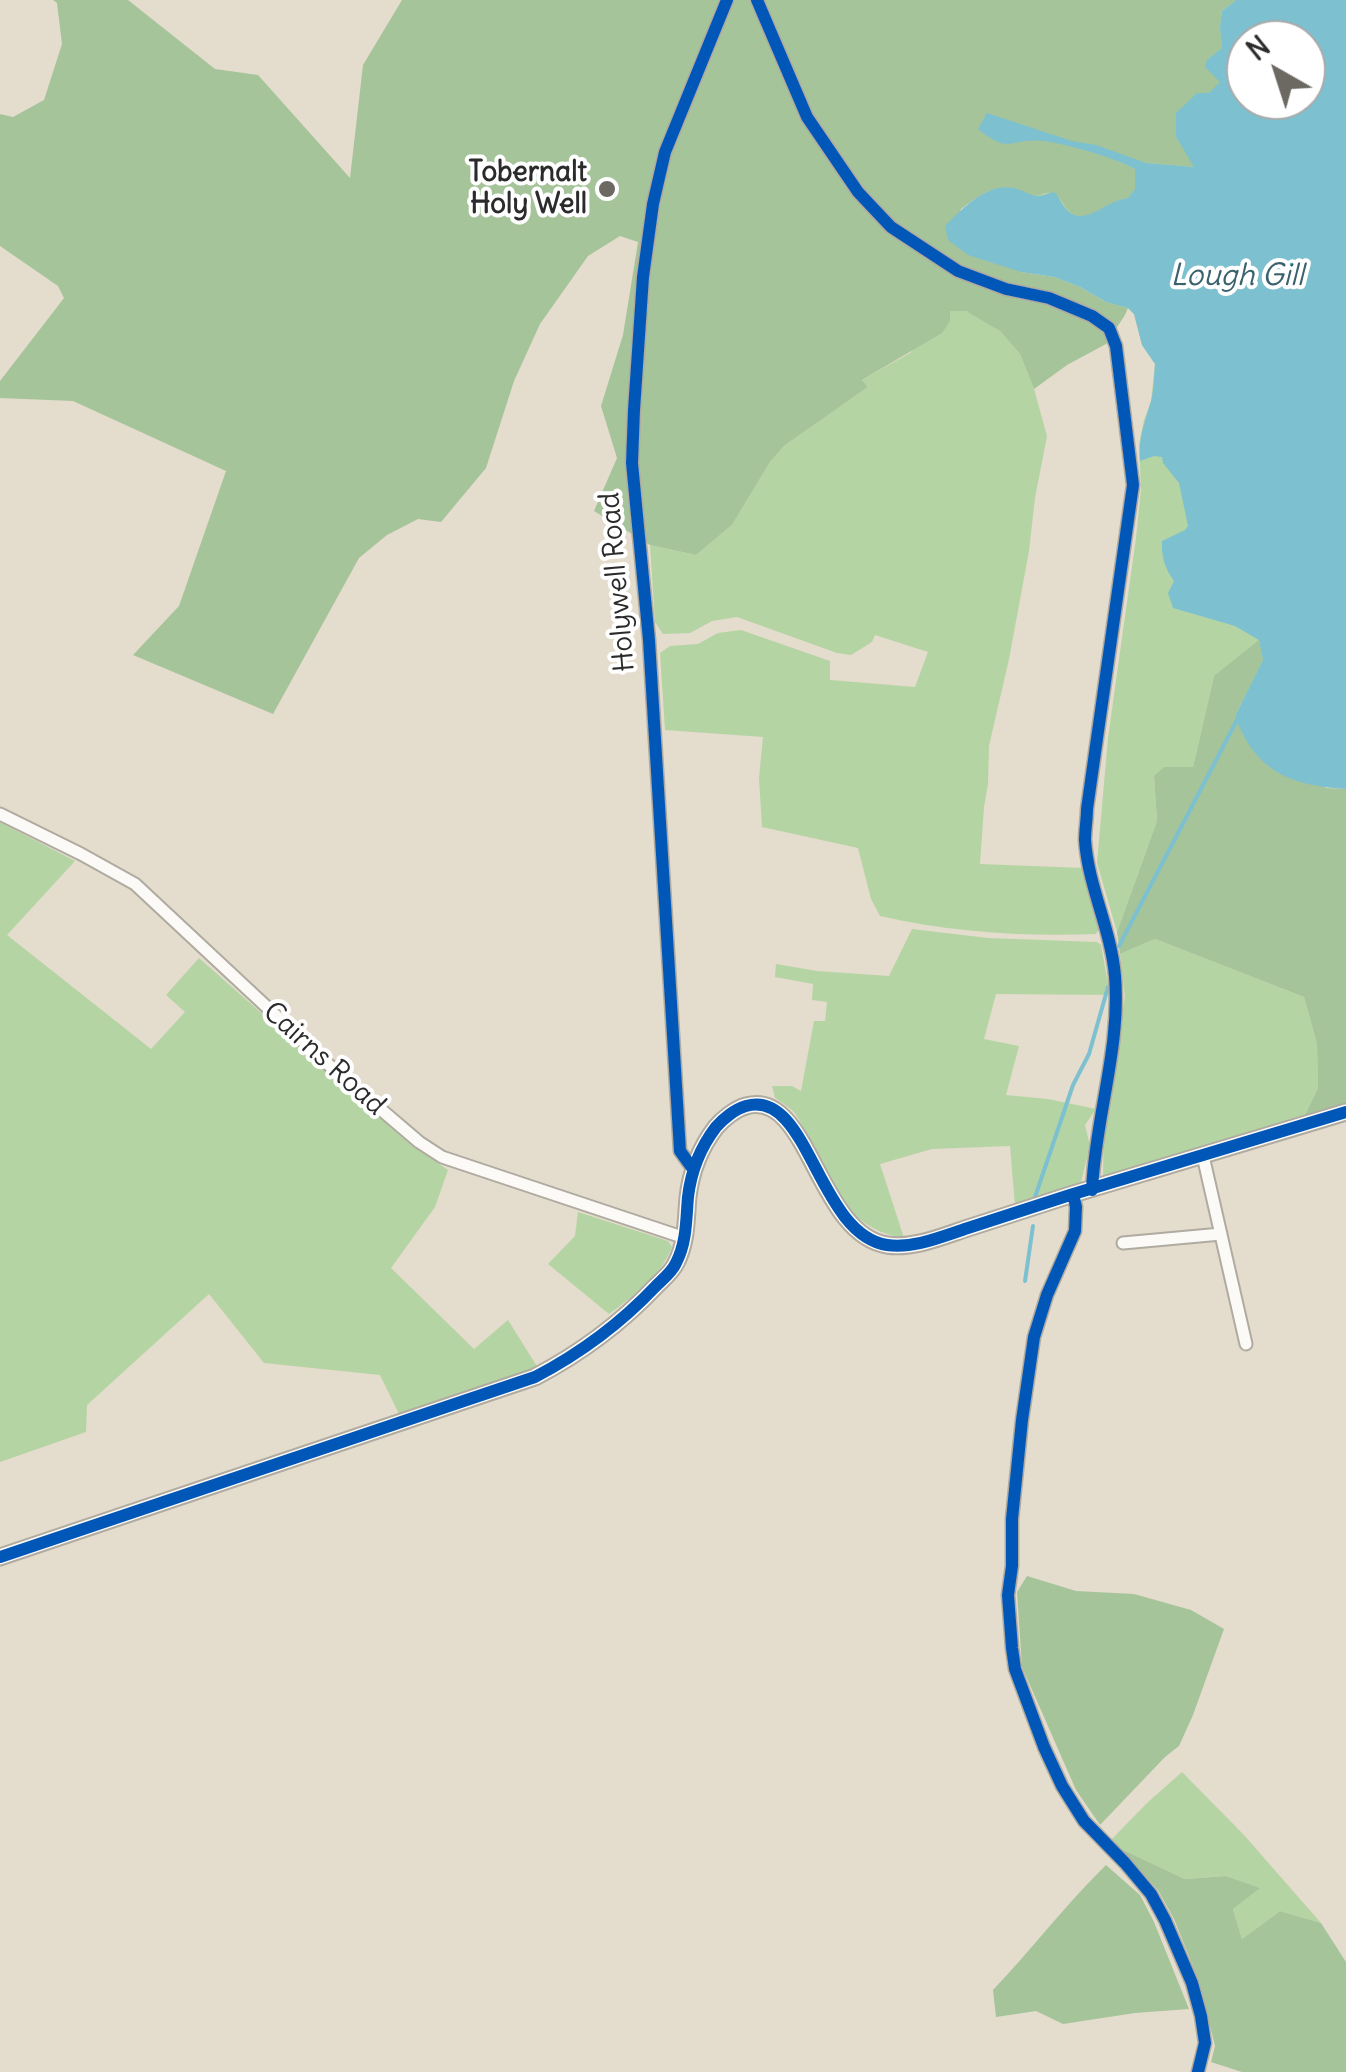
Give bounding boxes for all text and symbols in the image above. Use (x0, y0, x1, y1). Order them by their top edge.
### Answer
north arrow (1226, 20, 1326, 120)
text: N (1240, 28, 1277, 68)
place label: Tobernalt Holy Well (469, 156, 587, 222)
marker: Tobernalt Holy Well (596, 178, 618, 200)
water label: Lough Gill (1170, 258, 1304, 294)
street label: Holywell Road (593, 491, 643, 673)
street label: Cairns Road (256, 995, 392, 1123)

